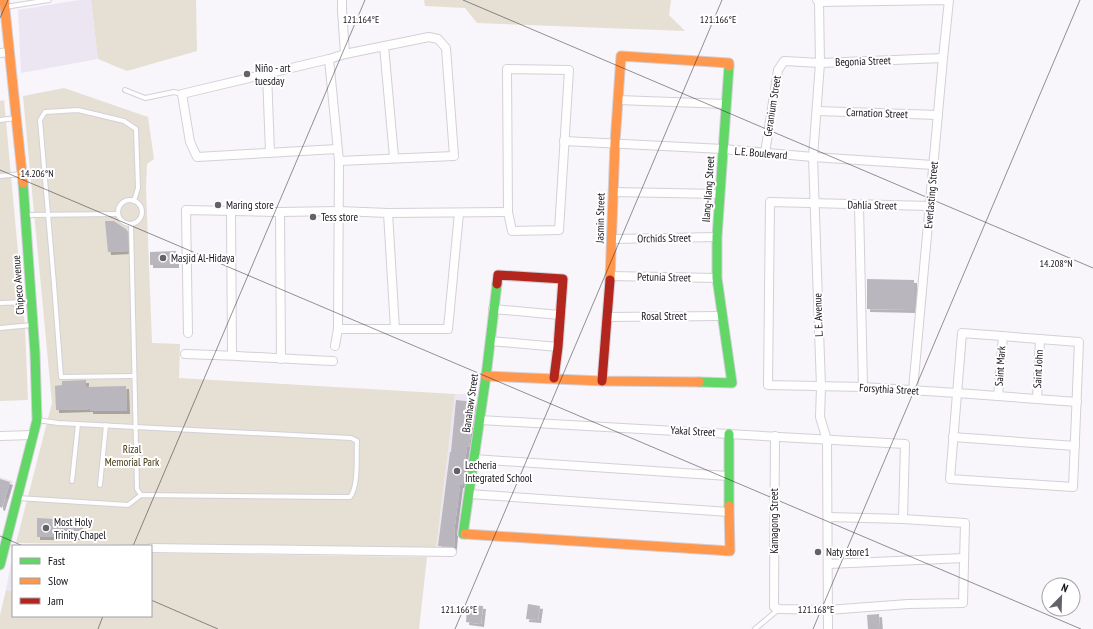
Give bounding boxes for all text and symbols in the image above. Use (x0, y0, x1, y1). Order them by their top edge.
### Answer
text: 121.164°E (343, 13, 379, 26)
text: 121.166°E (700, 13, 736, 26)
street label: Begonia Street (835, 53, 891, 69)
place label: Niño - art tuesday (255, 61, 291, 88)
marker: Niño - art tuesday (242, 69, 252, 79)
street label: Geranium Street (760, 74, 784, 138)
street label: Carnation Street (846, 105, 908, 121)
street label: L.E. Boulevard (734, 144, 788, 162)
street label: Ilang-Ilang Street (699, 155, 717, 223)
street label: Everlasting Street (921, 161, 941, 229)
text: 14.206°N (20, 167, 54, 180)
street label: Jasmin Street (593, 193, 607, 244)
place label: Maring store (226, 198, 274, 212)
street label: Dahlia Street (847, 198, 897, 212)
marker: Maring store (213, 200, 223, 210)
place label: Tess store (321, 210, 359, 224)
marker: Tess store (308, 212, 318, 222)
street label: Orchids Street (637, 231, 691, 245)
place label: Masjid Al-Hidaya (171, 251, 235, 265)
marker: Masjid Al-Hidaya (158, 253, 168, 263)
street label: Chipeco Avenue (9, 254, 27, 315)
text: 14.208°N (1039, 257, 1073, 270)
street label: Petunia Street (637, 270, 691, 284)
street label: L. E. Avenue (810, 292, 826, 337)
street label: Rosal Street (641, 309, 687, 323)
street label: Saint Mark (992, 345, 1008, 387)
street label: Saint John (1030, 349, 1046, 389)
street label: Banahaw Street (459, 373, 481, 433)
street label: Forsythia Street (859, 380, 919, 398)
street label: Yakal Street (670, 423, 716, 439)
park label: Rizal Memorial Park (105, 442, 160, 469)
place label: Lecheria Integrated School (465, 458, 532, 485)
marker: Lecheria Integrated School (452, 466, 462, 476)
street label: Kamagong Street (767, 488, 781, 554)
place label: Most Holy Trinity Chapel (54, 515, 106, 542)
marker: Most Holy Trinity Chapel (41, 523, 51, 533)
legend (12, 545, 152, 617)
place label: Naty store1 (826, 545, 869, 559)
marker: Naty store1 (813, 547, 823, 557)
text: Fast (48, 553, 66, 568)
text: Slow (48, 573, 69, 588)
north arrow (1041, 577, 1081, 617)
text: N (1059, 580, 1070, 595)
text: Jam (47, 593, 64, 608)
text: 121.166°E (441, 603, 477, 616)
text: 121.168°E (798, 603, 834, 616)

